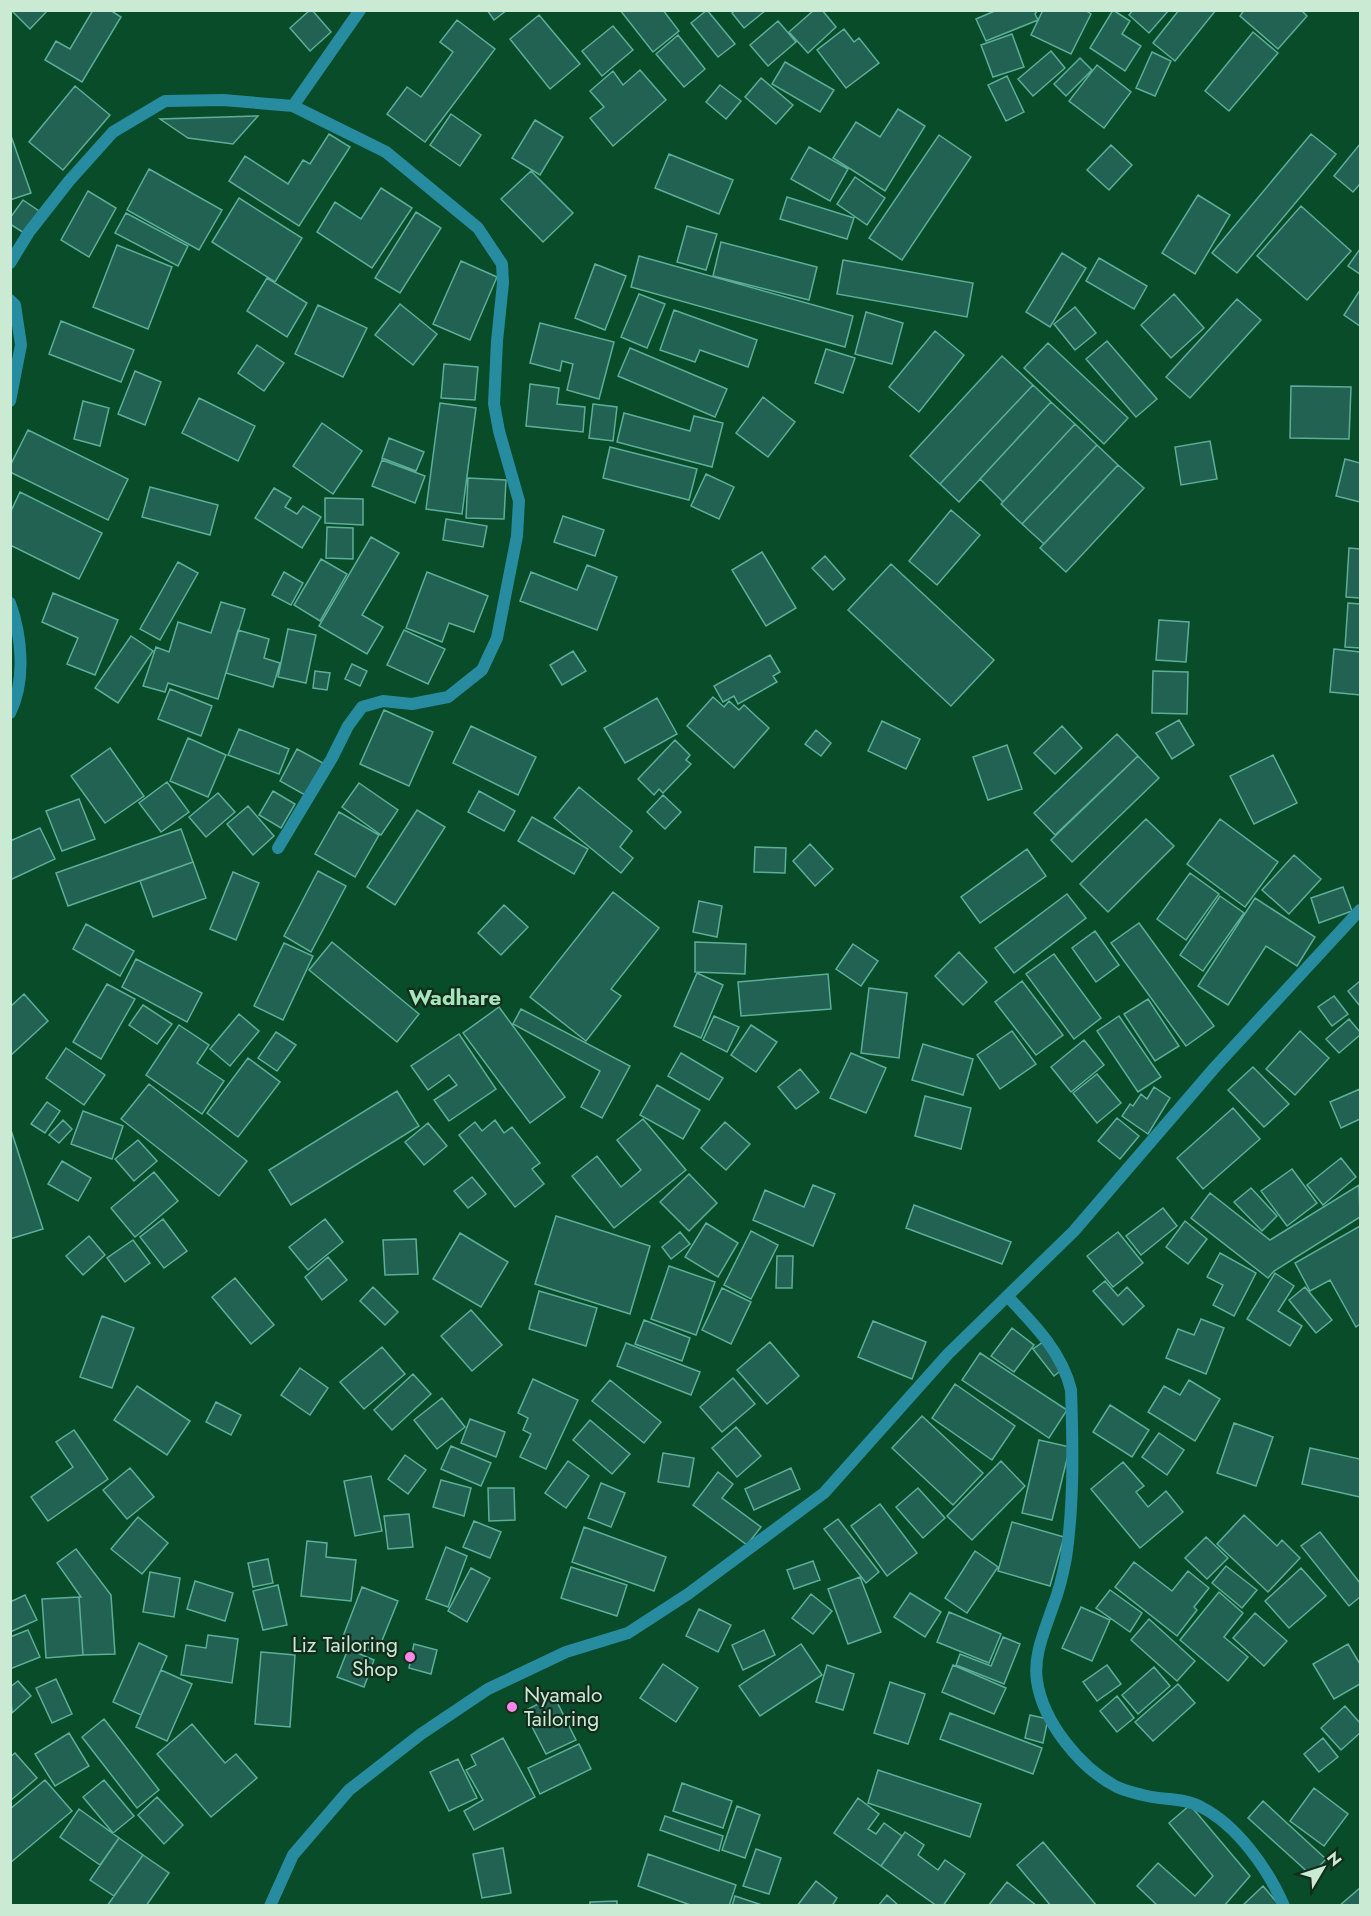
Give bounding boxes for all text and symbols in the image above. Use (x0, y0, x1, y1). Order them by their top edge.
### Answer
district label: Wadhare (409, 981, 501, 1013)
place label: Liz Tailoring Shop (292, 1630, 398, 1684)
marker: Liz Tailoring Shop (403, 1650, 417, 1664)
place label: Nyamalo Tailoring (524, 1680, 602, 1734)
marker: Nyamalo Tailoring (505, 1700, 519, 1714)
north arrow (1293, 1838, 1353, 1898)
text: N (1321, 1847, 1347, 1871)

